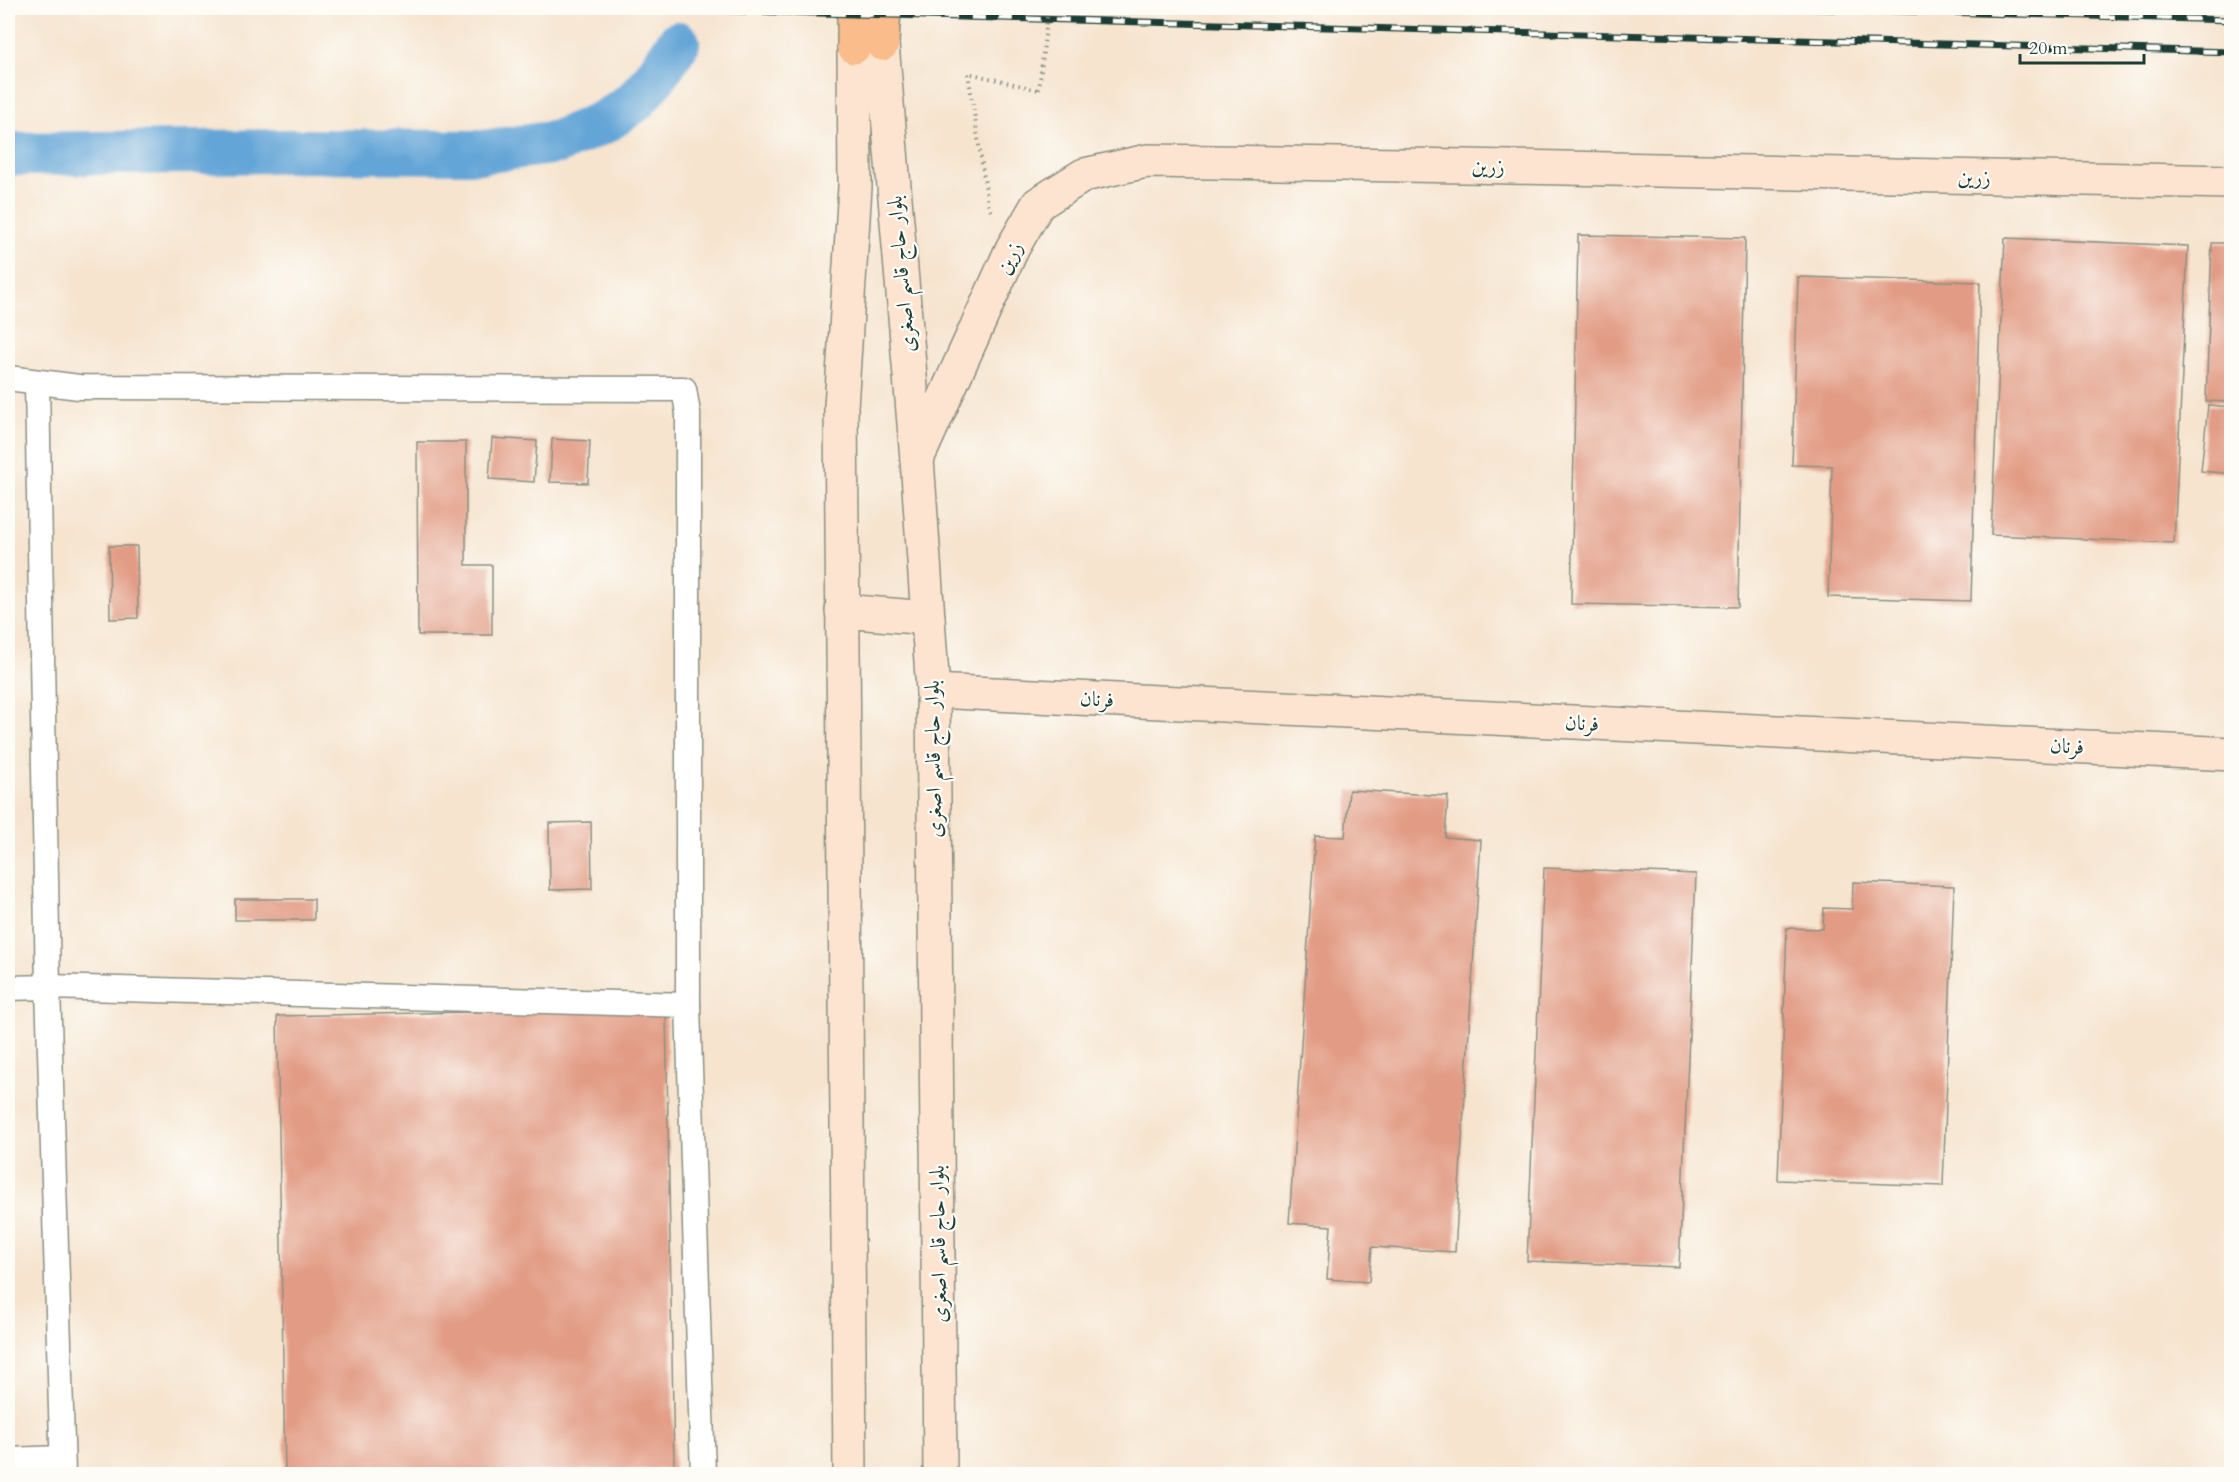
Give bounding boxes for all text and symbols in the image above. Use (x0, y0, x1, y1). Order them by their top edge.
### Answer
scale bar (2020, 27, 2144, 65)
text: 20 m (2029, 36, 2068, 61)
street label: زرین (1471, 152, 1505, 181)
street label: زرین (1957, 163, 1991, 192)
street label: بلوار حاج قاسم اصغری (880, 194, 929, 354)
street label: زرین (989, 237, 1030, 280)
street label: بلوار حاج قاسم اصغری (918, 680, 955, 838)
street label: فرنان (1079, 684, 1115, 715)
street label: فرنان (1564, 708, 1600, 739)
street label: فرنان (2049, 731, 2085, 762)
street label: بلوار حاج قاسم اصغری (923, 1165, 960, 1323)

